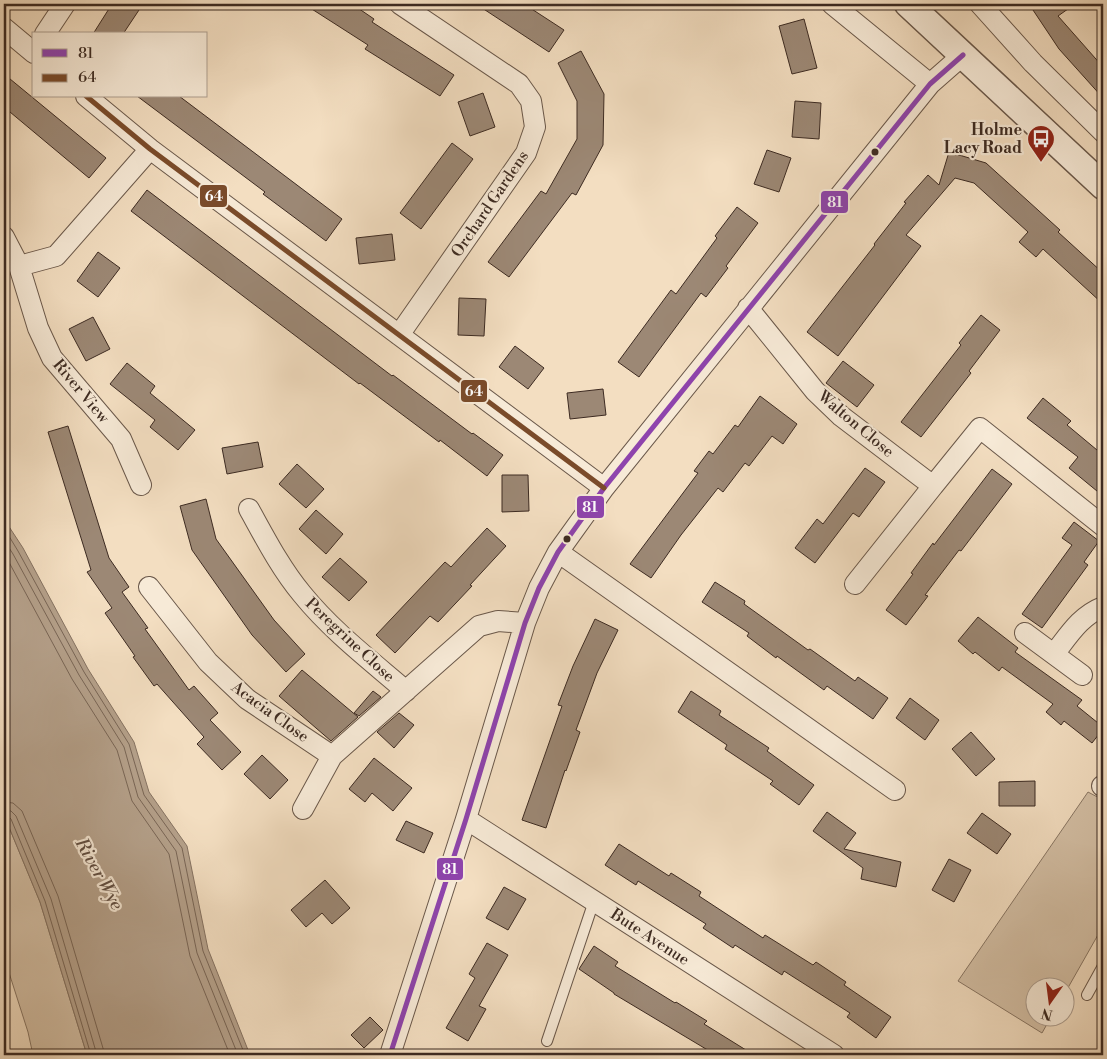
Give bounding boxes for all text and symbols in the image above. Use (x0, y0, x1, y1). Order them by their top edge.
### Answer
legend (32, 32, 208, 98)
text: 81 (78, 44, 94, 63)
text: 64 (78, 68, 96, 87)
place label: Holme Lacy Road (944, 120, 1022, 158)
bus stop icon: Holme Lacy Road (1026, 124, 1056, 163)
street label: Orchard Gardens (447, 147, 533, 261)
unlabelled marker (870, 147, 880, 157)
line badge: 64 (199, 184, 228, 208)
text: 64 (205, 188, 223, 206)
line badge: 81 (820, 190, 849, 214)
text: 81 (827, 194, 843, 212)
street label: River View (49, 355, 114, 428)
line badge: 64 (460, 379, 488, 403)
text: 64 (465, 383, 483, 401)
street label: Walton Close (813, 386, 898, 462)
line badge: 81 (576, 495, 605, 519)
text: 81 (582, 499, 598, 517)
unlabelled marker (562, 534, 572, 544)
street label: Peregrine Close (301, 594, 399, 686)
street label: Acacia Close (226, 676, 313, 747)
water label: River Wye (69, 833, 128, 915)
line badge: 81 (436, 857, 464, 881)
text: 81 (442, 861, 458, 879)
street label: Bute Avenue (606, 904, 693, 970)
north arrow (1024, 976, 1074, 1026)
text: N (1040, 1004, 1055, 1024)

